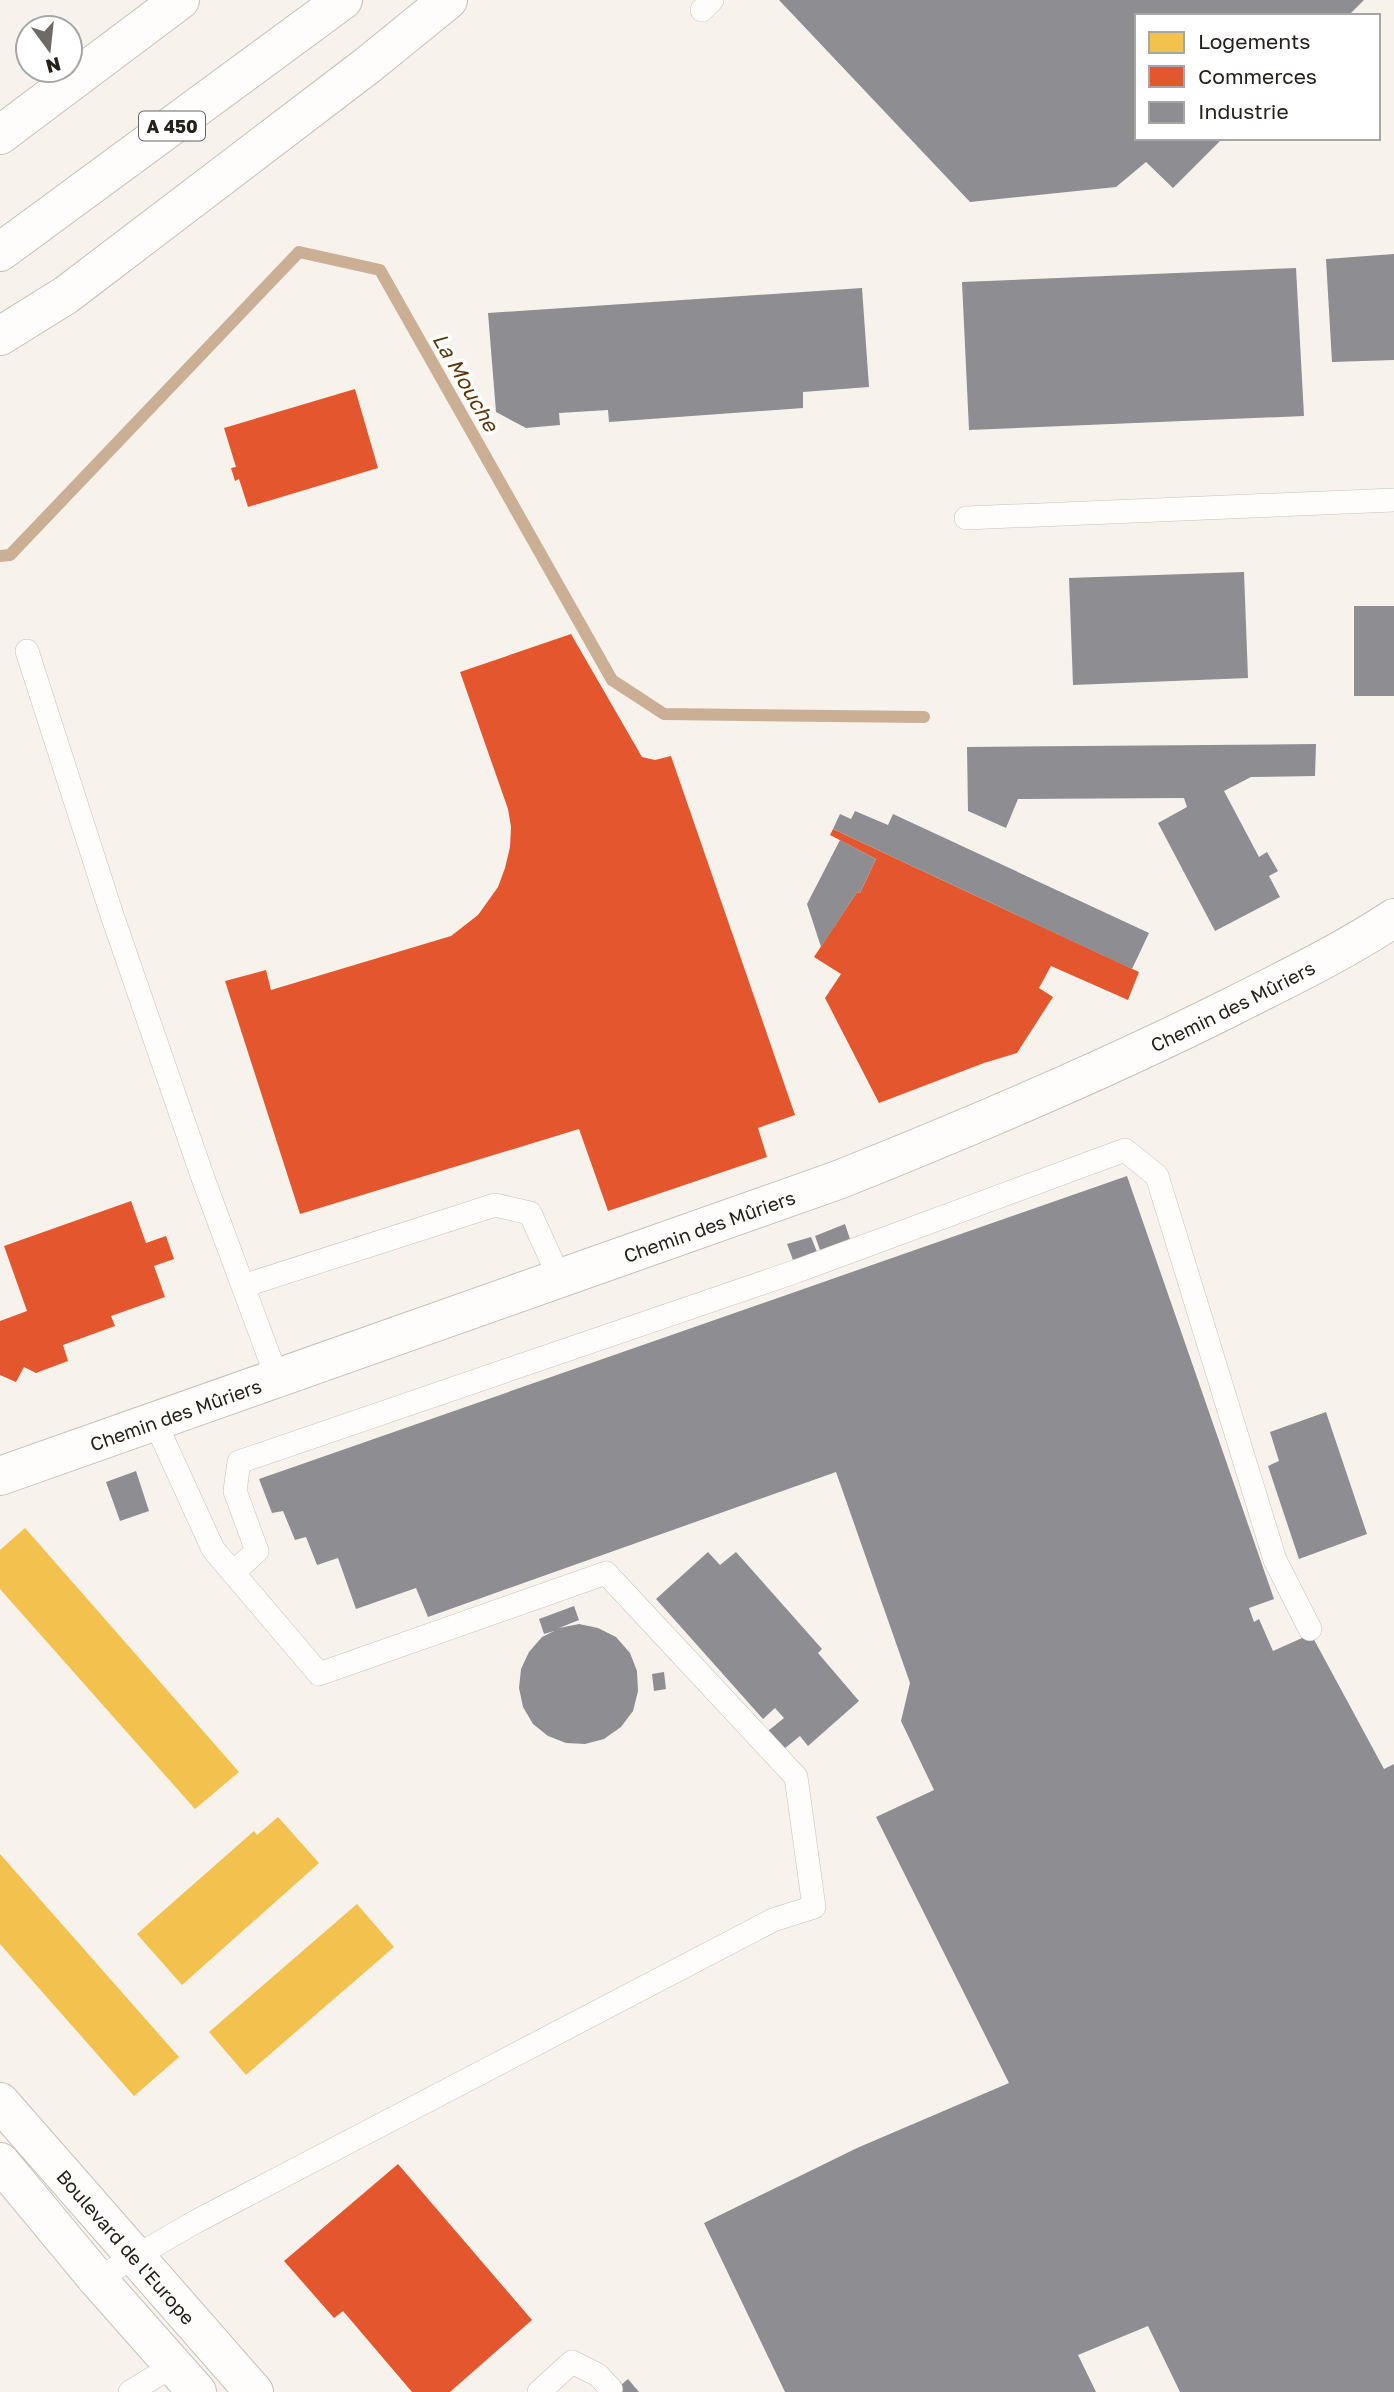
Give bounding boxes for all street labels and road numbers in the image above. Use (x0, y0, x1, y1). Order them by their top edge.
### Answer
road number: A 450 (139, 112, 205, 140)
street label: Chemin des Mûriers (1146, 955, 1318, 1056)
street label: Chemin des Mûriers (620, 1185, 798, 1266)
street label: Chemin des Mûriers (86, 1373, 264, 1455)
street label: Boulevard de l'Europe (53, 2164, 200, 2329)

